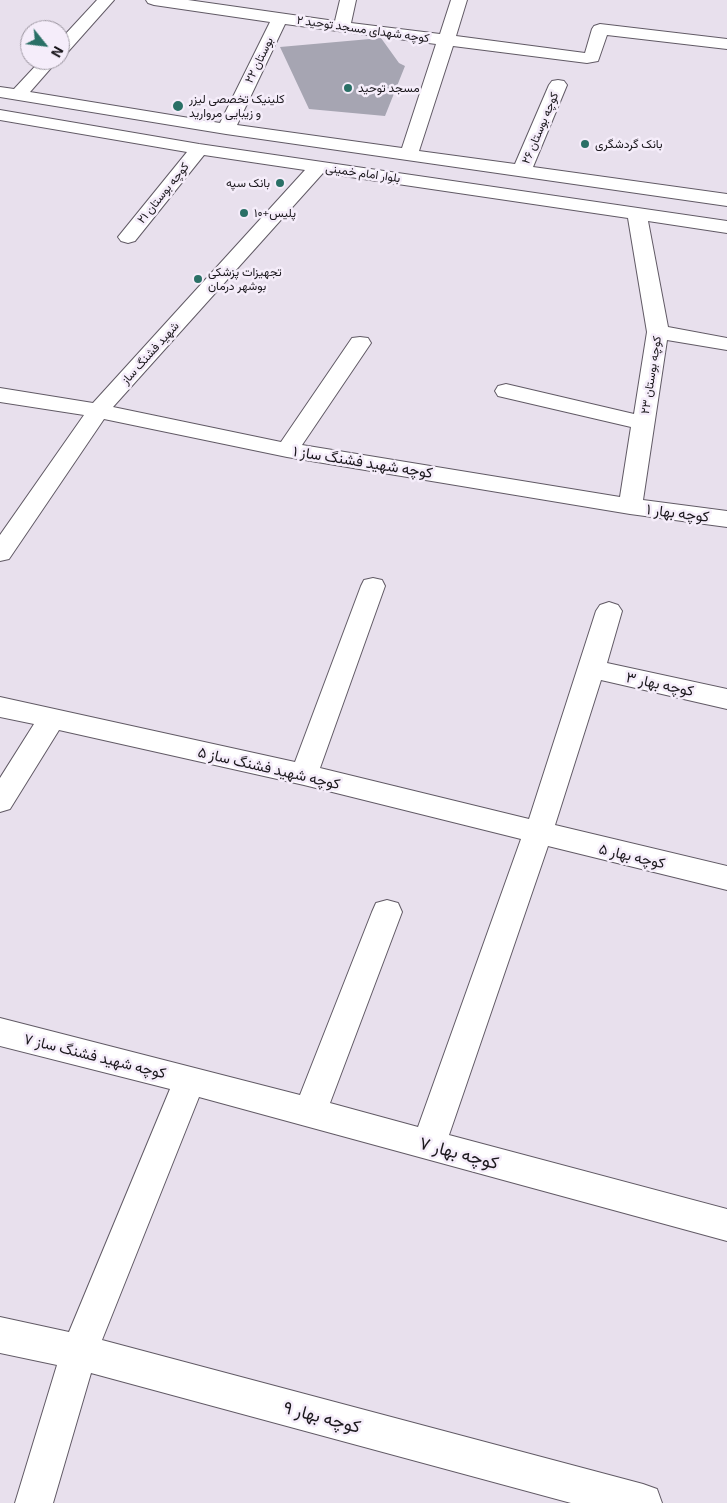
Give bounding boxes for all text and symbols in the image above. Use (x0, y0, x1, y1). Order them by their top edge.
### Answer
street label: کوچه شهدای مسجد توحید ۲ (296, 13, 430, 45)
north arrow (20, 20, 70, 70)
street label: بوستان ۲۲ (242, 35, 276, 85)
text: N (48, 43, 68, 61)
place label: مسجد توحید (358, 81, 420, 95)
marker: مسجد توحید (342, 82, 354, 94)
street label: کوچه بوستان ۲۶ (518, 90, 562, 166)
place label: کلینیک تخصصی لیزر و زیبایی مروارید (189, 92, 285, 120)
marker: کلینیک تخصصی لیزر و زیبایی مروارید (171, 99, 185, 113)
place label: بانک گردشگری (595, 137, 663, 151)
marker: بانک گردشگری (579, 138, 591, 150)
street label: کوچه بوستان ۲۱ (134, 160, 192, 226)
street label: بلوار امام خمینی (325, 161, 401, 185)
place label: بانک سپه (226, 176, 270, 190)
marker: بانک سپه (274, 177, 286, 189)
place label: پلیس+۱۰ (254, 206, 296, 220)
marker: پلیس+۱۰ (238, 207, 250, 219)
place label: تجهیزات پزشکی بوشهر درمان (208, 265, 282, 293)
marker: تجهیزات پزشکی بوشهر درمان (192, 273, 204, 285)
street label: شهید فشنگ ساز (118, 319, 182, 387)
street label: کوچه بوستان ۲۳ (638, 335, 664, 415)
street label: کوچه شهید فشنگ ساز ۱ (292, 442, 434, 482)
street label: کوچه بهار ۱ (646, 500, 710, 526)
street label: کوچه بهار ۳ (625, 668, 695, 700)
street label: کوچه شهید فشنگ ساز ۵ (196, 743, 342, 793)
street label: کوچه بهار ۵ (597, 840, 667, 872)
street label: کوچه شهید فشنگ ساز ۷ (22, 1030, 168, 1082)
street label: کوچه بهار ۷ (417, 1132, 501, 1174)
street label: کوچه بهار ۹ (281, 1396, 363, 1438)

